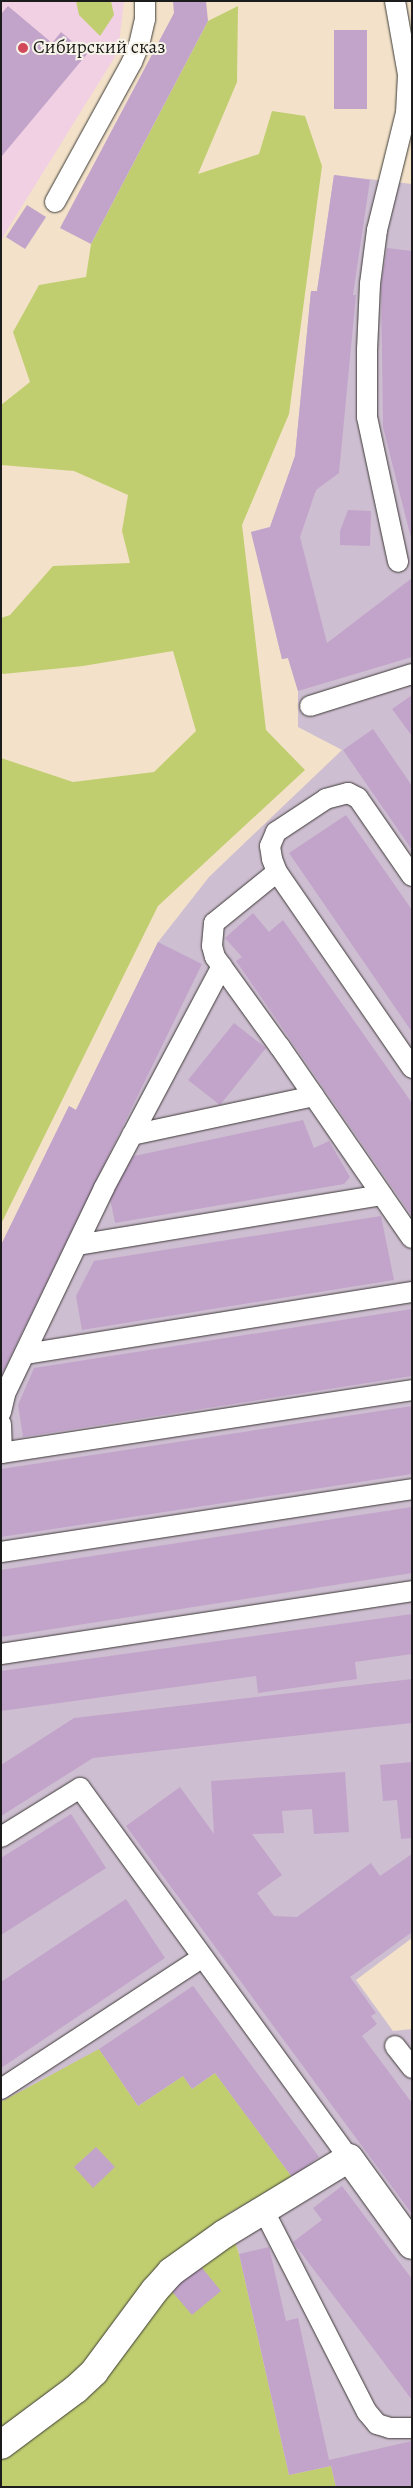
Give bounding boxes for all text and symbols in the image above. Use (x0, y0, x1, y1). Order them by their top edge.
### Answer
place label: Сибирский сказ (33, 37, 165, 59)
marker: Сибирский сказ (17, 42, 29, 54)

